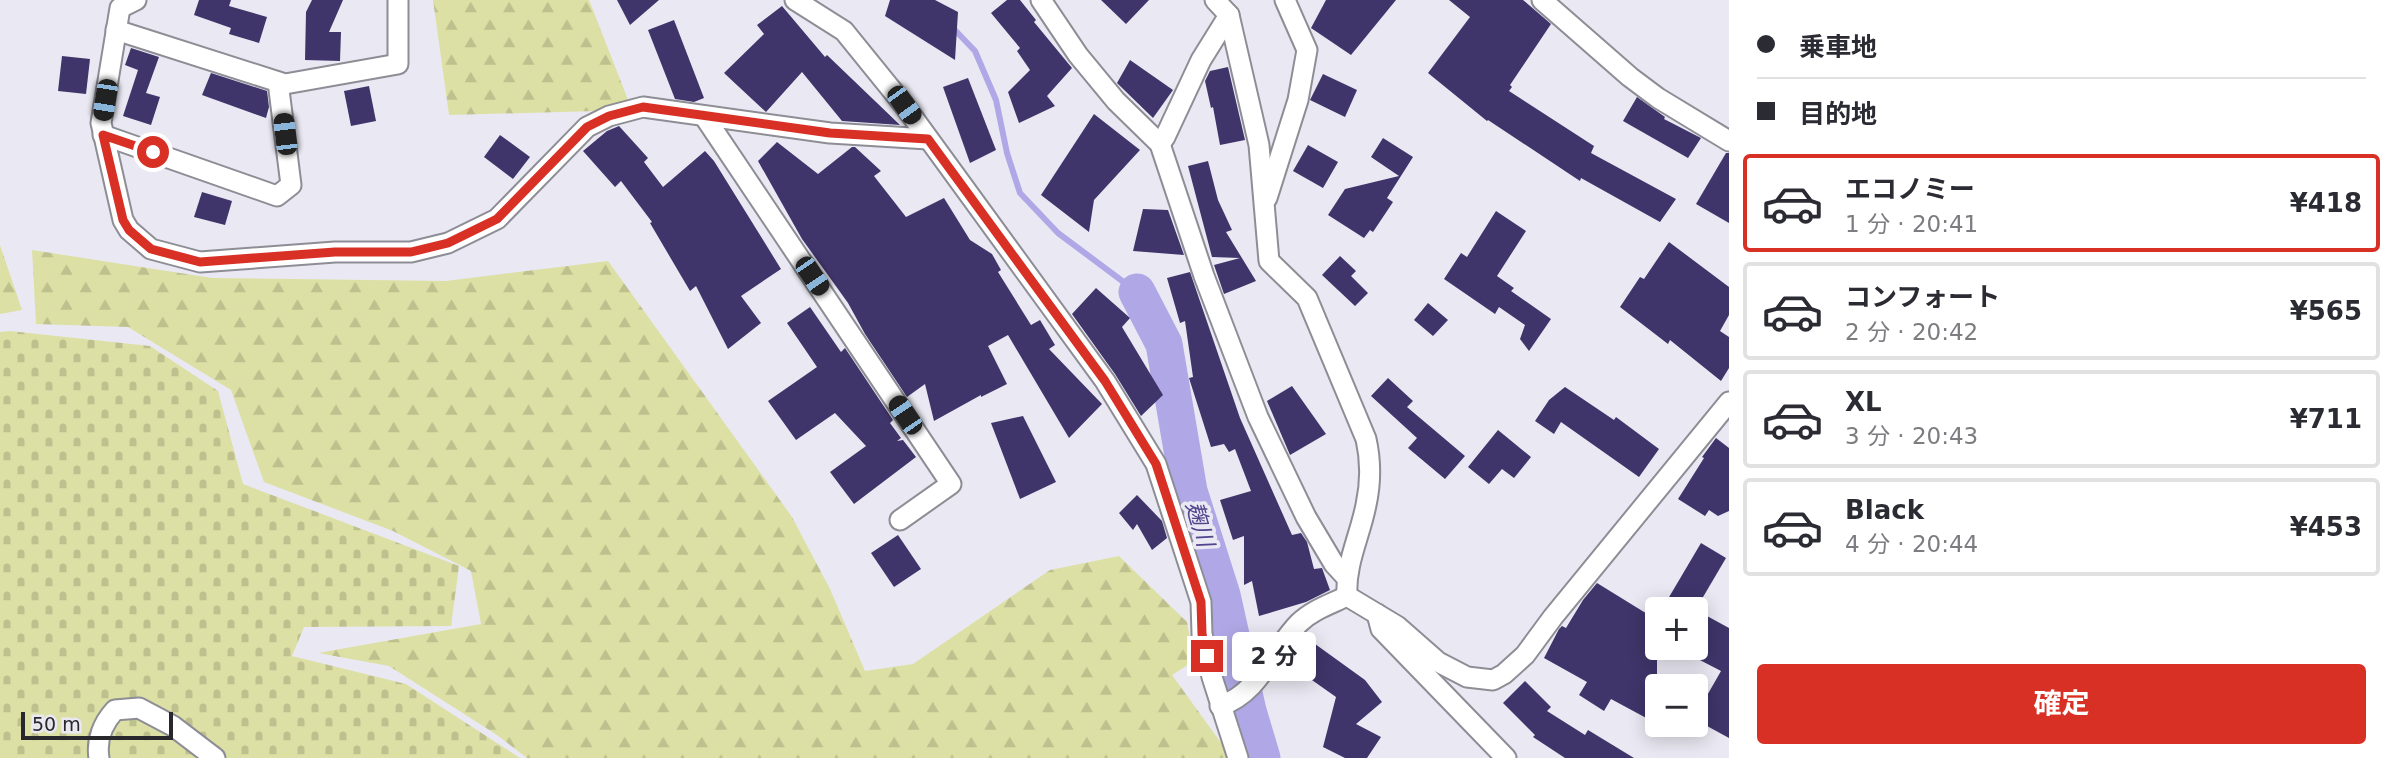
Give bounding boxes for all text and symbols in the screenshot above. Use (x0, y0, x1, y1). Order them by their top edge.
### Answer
text: 乗車地 (1799, 32, 1877, 62)
car (92, 78, 119, 122)
car (884, 82, 925, 128)
text: 目的地 (1799, 99, 1877, 129)
car (273, 112, 298, 156)
route start (137, 136, 169, 168)
icon: car (1761, 172, 1824, 235)
text: エコノミー (1845, 174, 1975, 204)
text: ¥418 (2290, 188, 2362, 218)
text: 1 分 · 20:41 (1845, 211, 1978, 237)
car (792, 253, 833, 299)
icon: car (1761, 280, 1824, 343)
text: コンフォート (1845, 282, 2000, 312)
text: ¥565 (2290, 296, 2362, 326)
text: 2 分 · 20:42 (1845, 319, 1978, 345)
text: XL (1845, 387, 1882, 417)
icon: car (1761, 388, 1824, 451)
car (885, 392, 926, 438)
text: ¥711 (2290, 404, 2362, 434)
text: 3 分 · 20:43 (1845, 423, 1978, 449)
text: Black (1845, 495, 1924, 525)
icon: car (1761, 496, 1824, 559)
water label: 麹川 (1181, 498, 1220, 553)
text: ¥453 (2290, 512, 2362, 542)
text: 4 分 · 20:44 (1845, 531, 1978, 557)
map controls (1645, 597, 1708, 737)
button: + (1645, 597, 1708, 660)
callout: 2 分 (1232, 632, 1316, 680)
route end (1191, 640, 1223, 672)
text: 2 分 (1250, 643, 1298, 669)
button: 確定 (1757, 664, 2366, 744)
button: − (1645, 674, 1708, 737)
scale bar (21, 709, 173, 741)
text: 50 m (32, 713, 81, 735)

